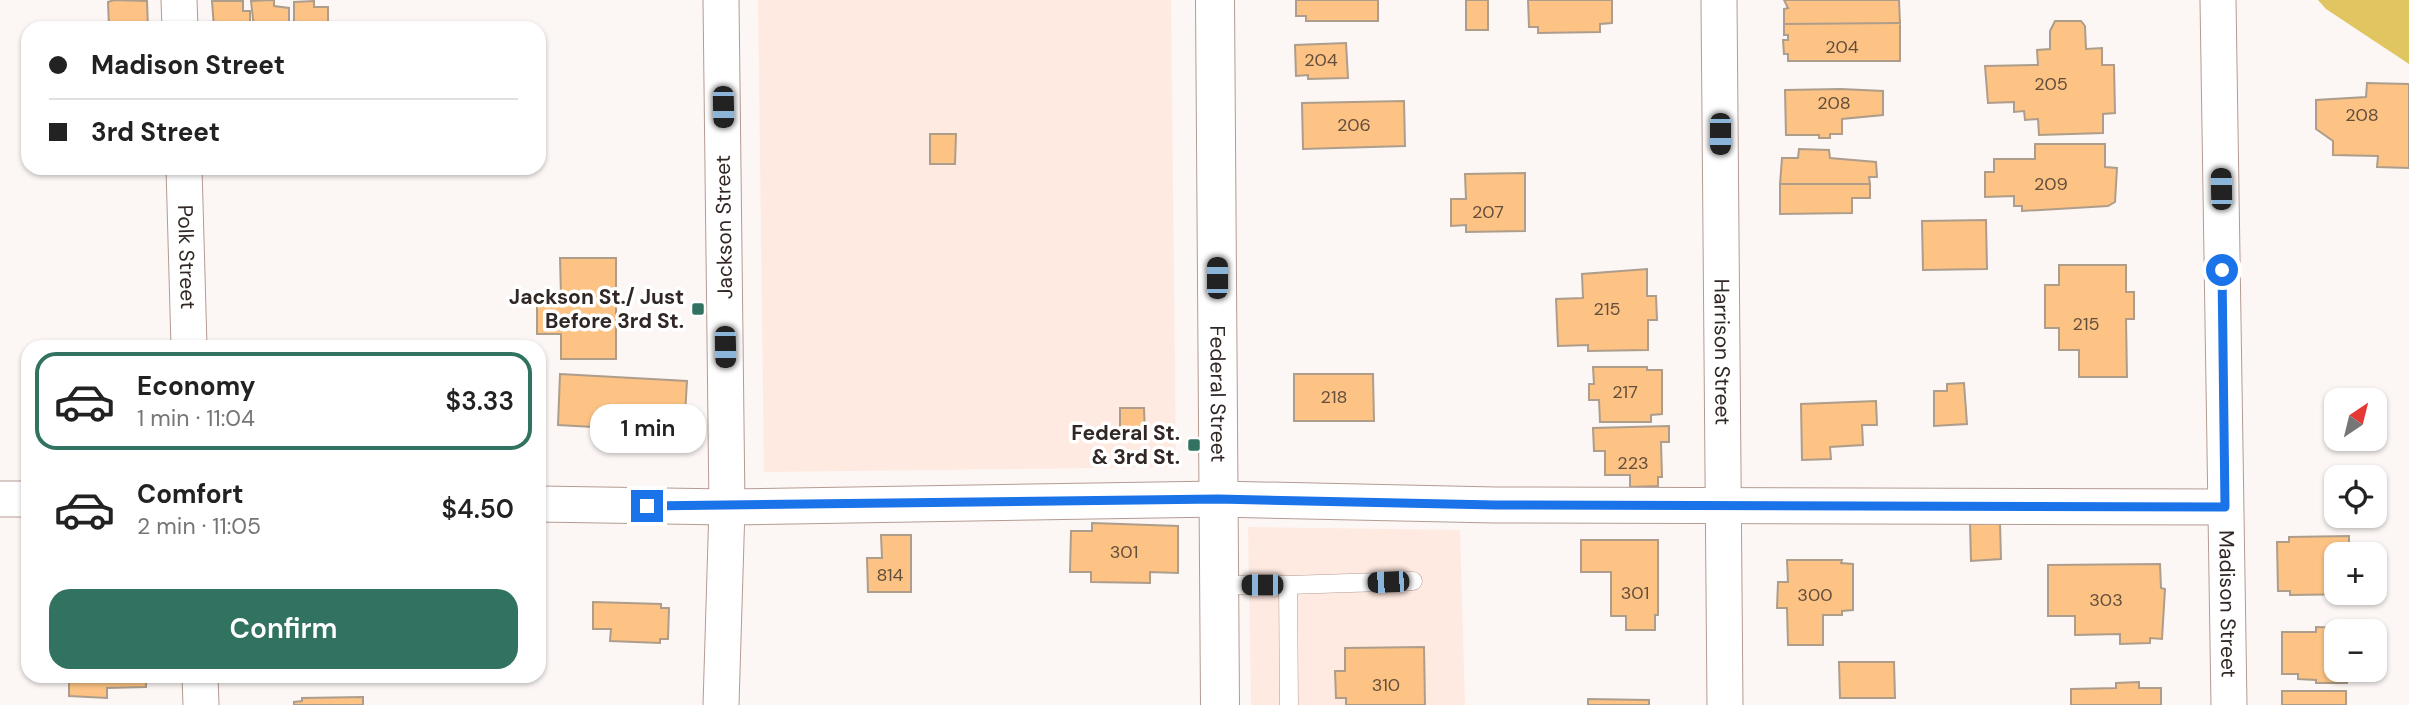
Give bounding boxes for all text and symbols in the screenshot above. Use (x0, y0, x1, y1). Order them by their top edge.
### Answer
house number: 204 (1825, 35, 1859, 59)
text: Madison Street (91, 48, 285, 82)
house number: 204 (1304, 48, 1338, 72)
house number: 205 (2034, 72, 2068, 96)
car (713, 86, 734, 128)
house number: 208 (1817, 91, 1851, 115)
house number: 208 (2345, 103, 2379, 127)
house number: 206 (1337, 113, 1371, 137)
car (1710, 113, 1731, 155)
text: 3rd Street (91, 115, 220, 149)
street label: Jackson Street (709, 155, 739, 299)
car (2211, 168, 2232, 210)
house number: 209 (2034, 172, 2068, 196)
house number: 207 (1472, 200, 1504, 224)
street label: Polk Street (171, 204, 202, 310)
route start (2206, 254, 2238, 286)
car (1207, 257, 1228, 299)
street label: Harrison Street (1707, 279, 1737, 425)
place label: Jackson St./ Just Before 3rd St. (509, 283, 684, 335)
house number: 215 (1594, 297, 1620, 321)
marker: Jackson St./ Just Before 3rd St. (690, 301, 706, 317)
house number: 215 (2073, 312, 2099, 336)
street label: Federal Street (1203, 325, 1232, 463)
car (715, 326, 736, 368)
text: Economy (137, 369, 255, 403)
icon: car (53, 370, 116, 433)
house number: 217 (1612, 380, 1638, 404)
text: $3.33 (446, 384, 514, 418)
house number: 218 (1321, 385, 1347, 409)
north arrow (2324, 388, 2387, 452)
map controls (2324, 388, 2387, 682)
text: 1 min · 11:04 (137, 403, 255, 433)
callout: 1 min (589, 405, 705, 454)
text: 1 min (621, 413, 675, 443)
place label: Federal St. & 3rd St. (1071, 419, 1180, 471)
marker: Federal St. & 3rd St. (1186, 437, 1202, 453)
house number: 223 (1617, 451, 1649, 475)
button: locate (2324, 465, 2387, 528)
text: Comfort (137, 477, 243, 511)
icon: car (53, 478, 116, 541)
route end (631, 490, 663, 522)
text: $4.50 (442, 492, 514, 526)
text: 2 min · 11:05 (137, 511, 261, 541)
street label: Madison Street (2212, 530, 2243, 678)
house number: 301 (1110, 540, 1138, 564)
button: + (2324, 542, 2387, 605)
house number: 814 (876, 563, 904, 587)
car (1367, 571, 1410, 593)
car (1242, 575, 1284, 596)
house number: 301 (1621, 581, 1649, 605)
house number: 300 (1797, 583, 1833, 607)
house number: 303 (2089, 588, 2123, 612)
button: Confirm (49, 589, 518, 669)
button: − (2324, 619, 2387, 682)
house number: 310 (1372, 673, 1400, 697)

